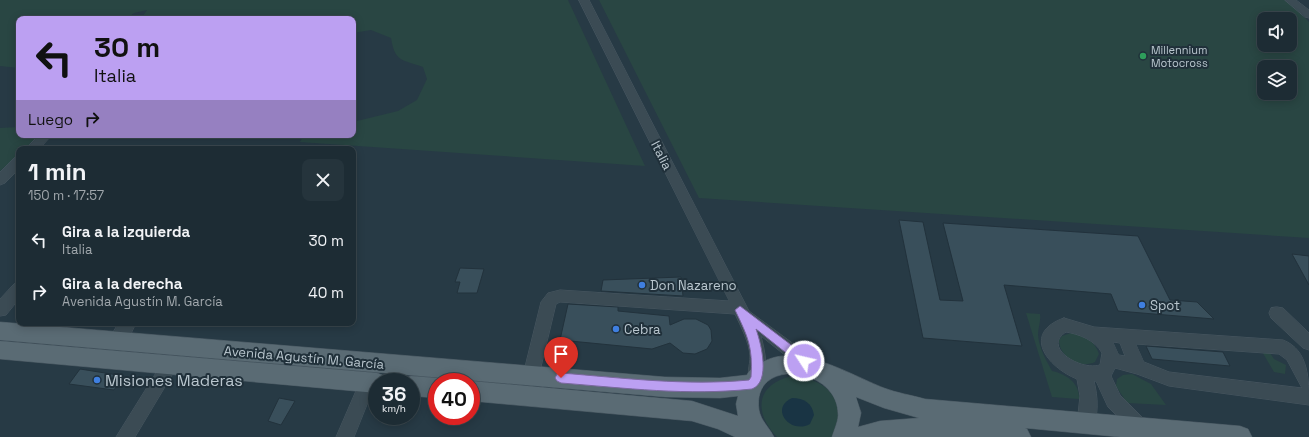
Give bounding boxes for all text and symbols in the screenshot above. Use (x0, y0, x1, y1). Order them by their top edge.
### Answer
map controls (1257, 12, 1297, 100)
button: sound (1257, 12, 1297, 52)
text: 30 m (94, 29, 160, 65)
icon: left (28, 32, 80, 84)
place label: Millennium Motocross (1151, 43, 1208, 70)
marker: Millennium Motocross (1138, 51, 1148, 61)
button: layers (1257, 60, 1297, 100)
text: Italia (94, 64, 136, 87)
icon: right (81, 108, 103, 130)
text: Luego (28, 110, 73, 129)
street label: Italia (647, 138, 676, 173)
text: 1 min (28, 156, 87, 187)
button: close (302, 159, 344, 201)
text: 150 m · 17:57 (28, 187, 104, 204)
text: Gira a la izquierda (62, 222, 190, 241)
icon: left (28, 229, 50, 251)
text: 30 m (309, 231, 344, 250)
text: Italia (62, 241, 92, 258)
text: Gira a la derecha (62, 274, 182, 293)
place label: Don Nazareno (650, 277, 737, 294)
marker: Don Nazareno (637, 280, 647, 290)
icon: right (28, 281, 50, 303)
text: 40 m (308, 283, 344, 302)
text: Avenida Agustín M. García (62, 293, 223, 310)
place label: Spot (1150, 297, 1180, 314)
marker: Spot (1137, 300, 1147, 310)
place label: Cebra (624, 321, 661, 338)
marker: Cebra (611, 324, 621, 334)
pin (544, 337, 578, 378)
position arrow (783, 340, 825, 382)
street label: Avenida Agustín M. García (223, 342, 385, 373)
icon: arrive (550, 343, 572, 365)
place label: Misiones Maderas (105, 370, 243, 391)
speed limit sign: 40 (428, 373, 480, 425)
marker: Misiones Maderas (92, 375, 102, 385)
text: 36 (382, 381, 406, 407)
text: km/h (382, 402, 406, 415)

